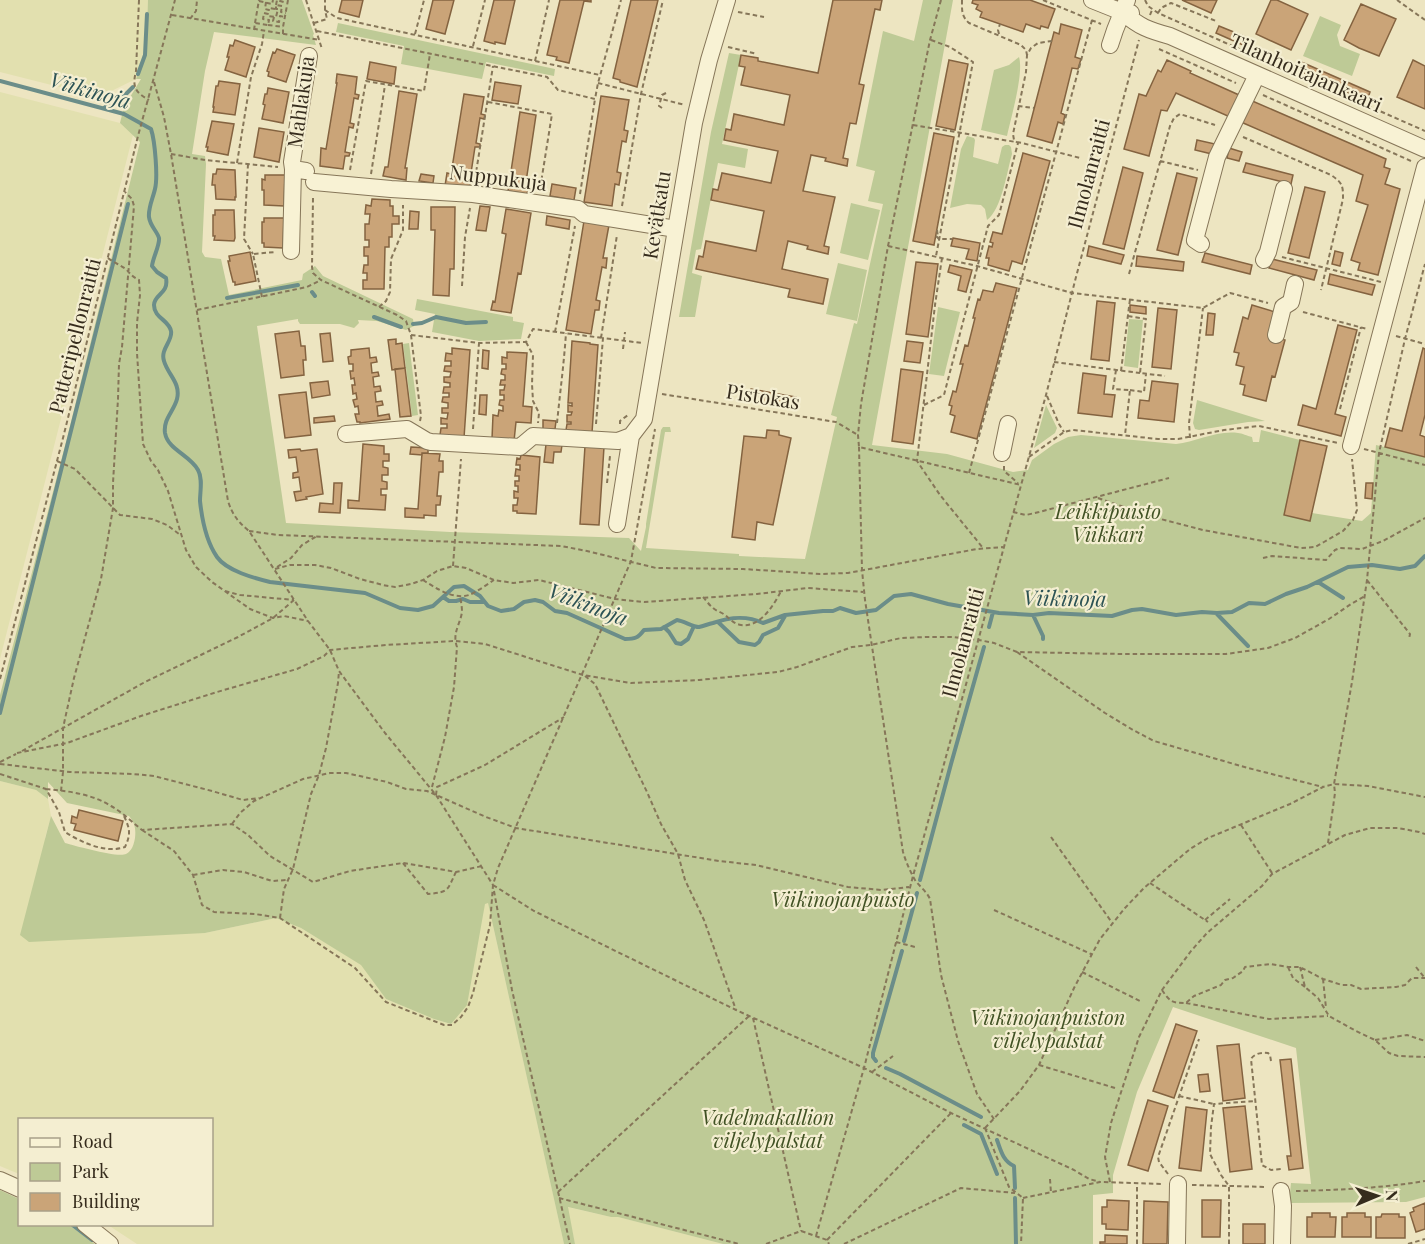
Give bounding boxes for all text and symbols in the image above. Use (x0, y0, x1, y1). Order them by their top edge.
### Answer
street label: Tilanhoitajankaari (1226, 26, 1387, 117)
street label: Mahlakuja (280, 54, 319, 150)
water label: Viikinoja (47, 64, 134, 114)
street label: Ilmolanraitti (1060, 116, 1115, 231)
street label: Nuppukuja (448, 157, 549, 196)
street label: Kevätkatu (635, 168, 676, 261)
street label: Patteripellonraitti (41, 255, 106, 416)
street label: Pistokas (725, 376, 802, 415)
park label: Leikkipuisto Viikkari (1054, 497, 1161, 547)
water label: Viikinoja (545, 575, 633, 631)
water label: Viikinoja (1023, 582, 1107, 612)
street label: Ilmolanraitti (934, 585, 989, 700)
park label: Viikinojanpuisto (771, 885, 915, 912)
park label: Viikinojanpuiston viljelypalstat (971, 1003, 1125, 1053)
park label: Vadelmakallion viljelypalstat (702, 1103, 834, 1153)
legend (18, 1118, 213, 1226)
text: Road (72, 1129, 113, 1153)
text: Park (72, 1159, 109, 1183)
north arrow (1347, 1166, 1407, 1226)
text: Building (72, 1189, 140, 1213)
text: N (1382, 1189, 1403, 1202)

